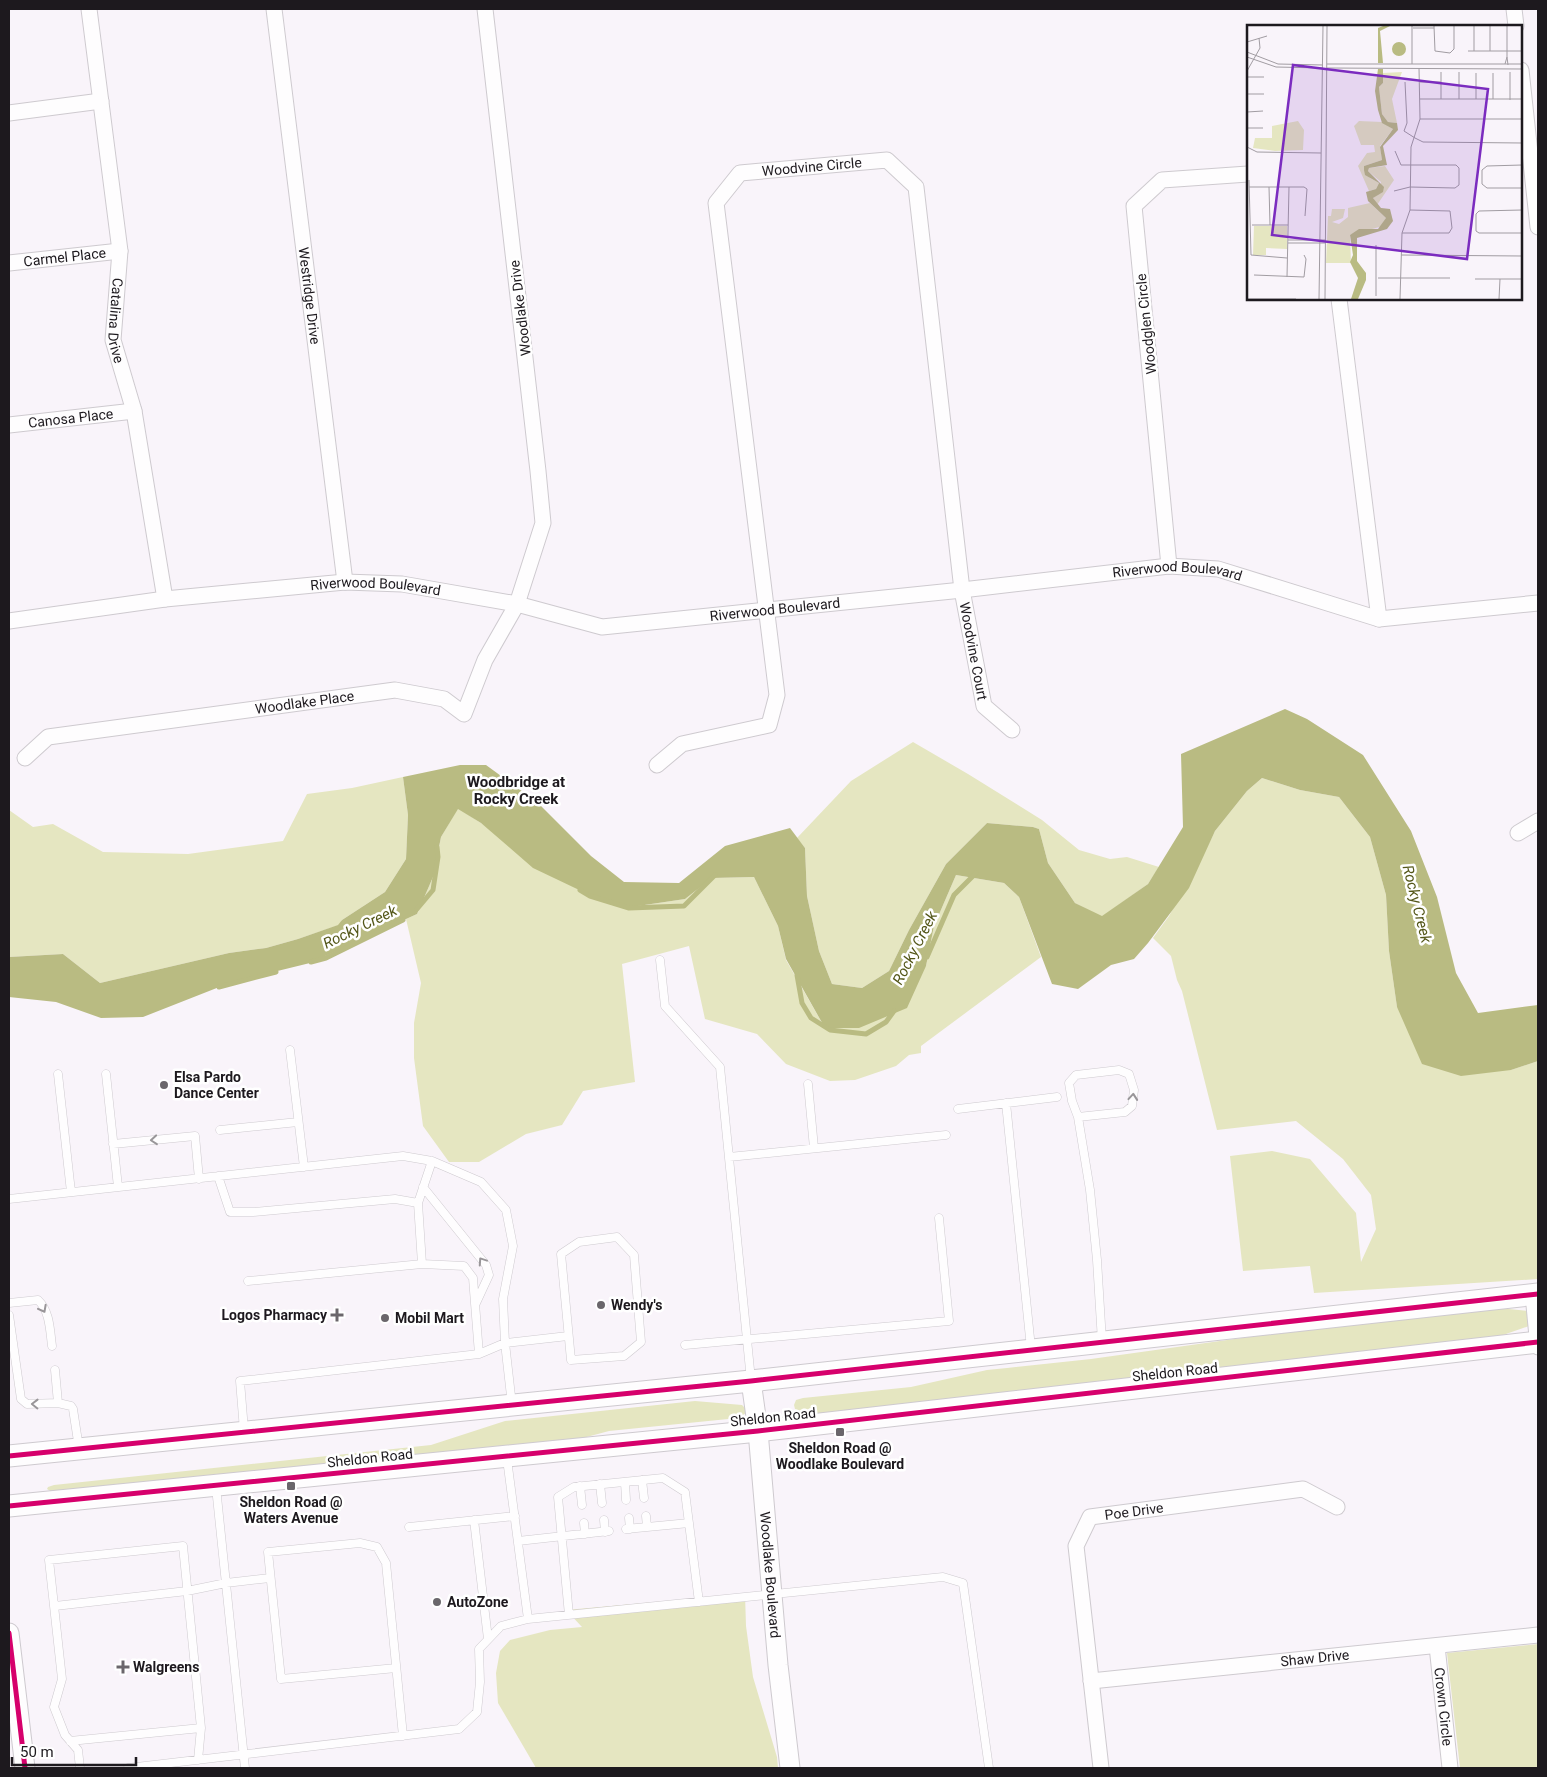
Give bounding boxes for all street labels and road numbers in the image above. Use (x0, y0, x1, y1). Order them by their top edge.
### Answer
street label: Woodvine Circle (761, 154, 862, 179)
street label: Carmel Place (23, 245, 107, 269)
street label: Westridge Drive (296, 246, 323, 345)
street label: Woodlake Drive (506, 259, 534, 357)
street label: Woodglen Circle (1133, 273, 1159, 375)
street label: Catalina Drive (105, 277, 127, 365)
street label: Canosa Place (27, 405, 114, 431)
street label: Riverwood Boulevard (1112, 558, 1244, 584)
street label: Riverwood Boulevard (310, 574, 442, 599)
street label: Riverwood Boulevard (709, 595, 841, 624)
street label: Woodvine Court (956, 601, 991, 702)
street label: Woodlake Place (254, 688, 355, 717)
street label: Sheldon Road (1131, 1360, 1219, 1384)
street label: Sheldon Road (729, 1405, 817, 1429)
street label: Sheldon Road (326, 1446, 414, 1470)
street label: Poe Drive (1104, 1499, 1164, 1523)
street label: Woodlake Boulevard (757, 1511, 784, 1639)
street label: Shaw Drive (1280, 1646, 1350, 1669)
street label: Crown Circle (1431, 1667, 1456, 1747)

